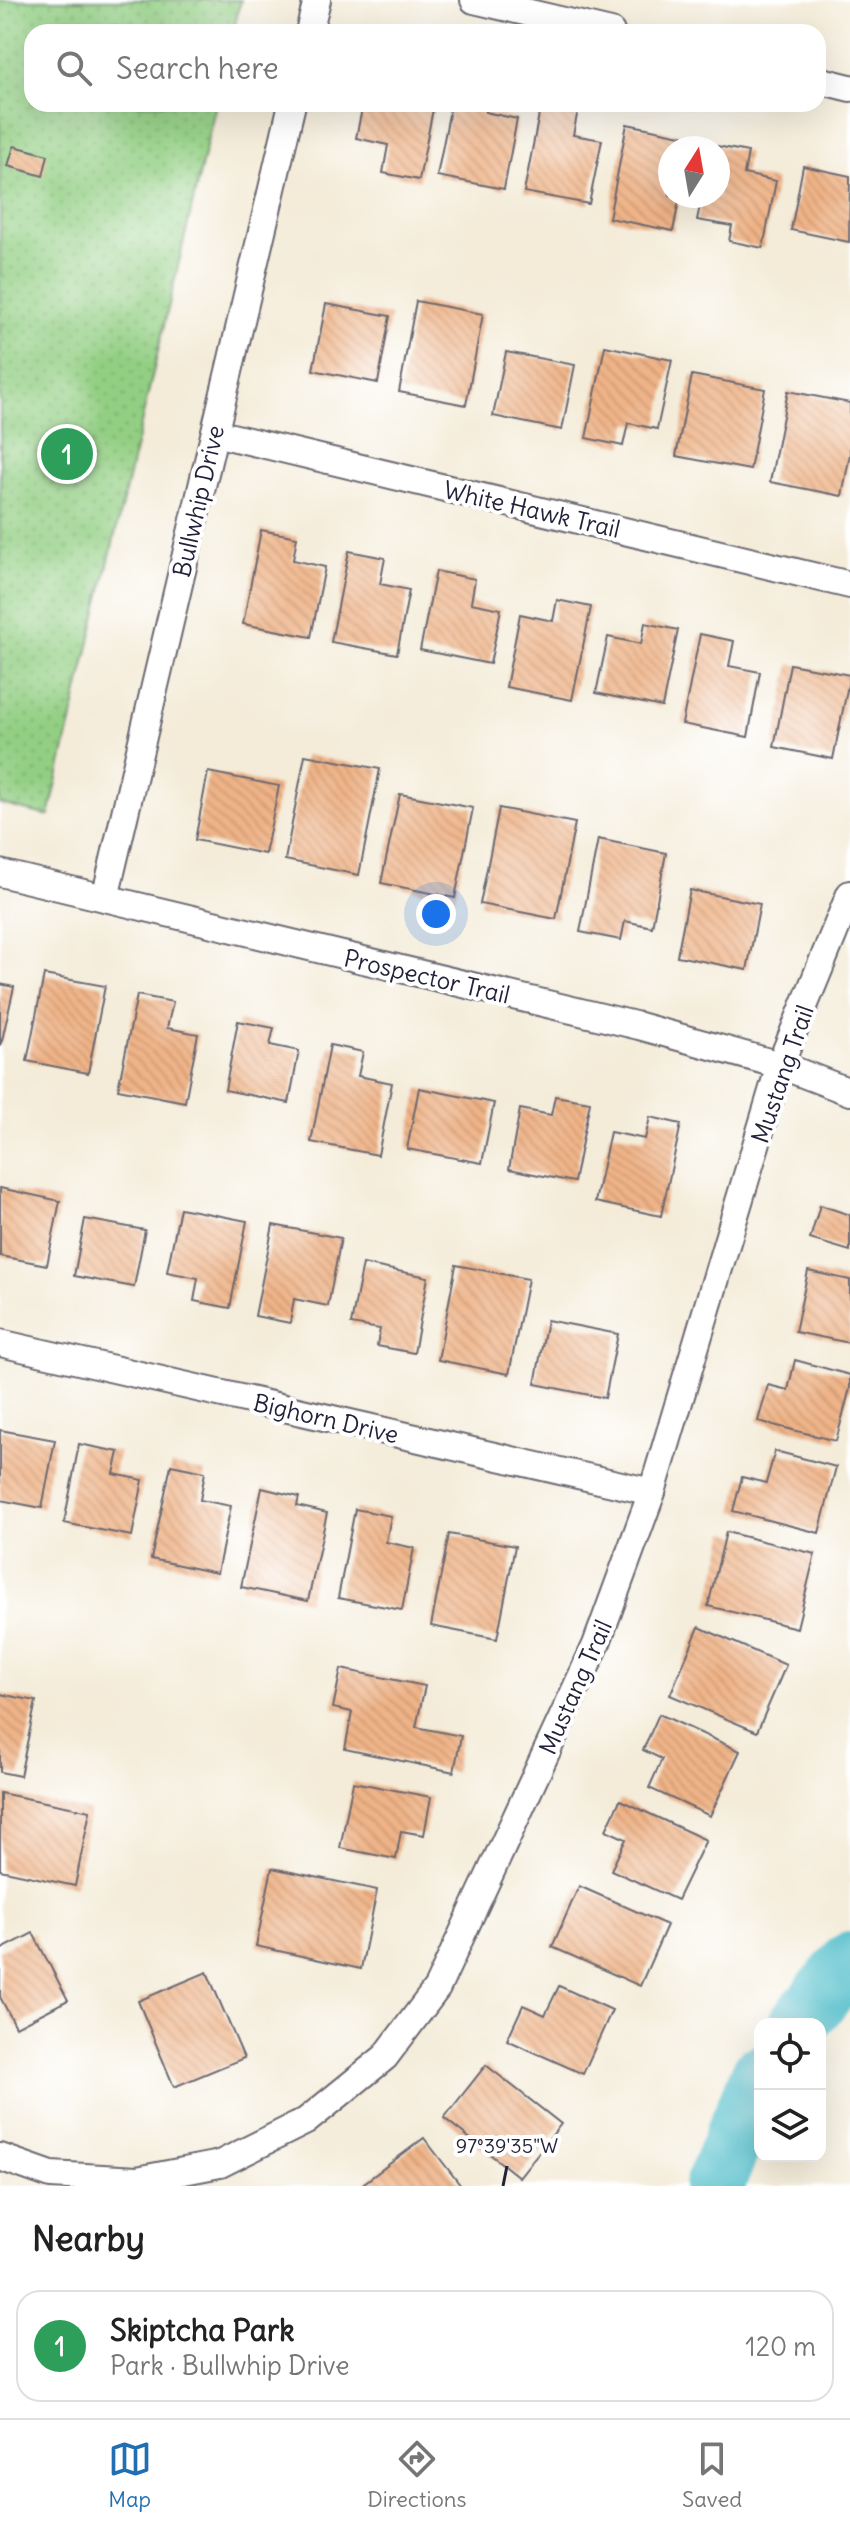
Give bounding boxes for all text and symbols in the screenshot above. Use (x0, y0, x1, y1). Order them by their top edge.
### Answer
search box (24, 24, 826, 112)
icon: search (52, 46, 96, 90)
text: Search here (116, 49, 279, 87)
north arrow (658, 136, 730, 208)
street label: Bullwhip Drive (166, 422, 230, 580)
pin: 1 (41, 424, 93, 484)
street label: White Hawk Trail (441, 474, 623, 544)
your location (416, 894, 456, 934)
street label: Prospector Trail (341, 942, 513, 1010)
street label: Mustang Trail (744, 1001, 820, 1147)
street label: Bighorn Drive (251, 1387, 401, 1449)
street label: Mustang Trail (532, 1615, 618, 1759)
map controls (754, 2018, 826, 2162)
button: locate (754, 2018, 826, 2090)
button: layers (754, 2090, 826, 2162)
text: 97°39'35"W (456, 2133, 558, 2158)
text: Nearby (32, 2217, 145, 2260)
text: Skiptcha Park (110, 2311, 295, 2349)
text: 1 (55, 2330, 65, 2363)
text: 120 m (745, 2330, 816, 2363)
text: Park · Bullwhip Drive (110, 2349, 350, 2382)
tab: Map (108, 2437, 152, 2513)
tab: Directions (367, 2437, 467, 2513)
tab: Saved (682, 2437, 742, 2513)

